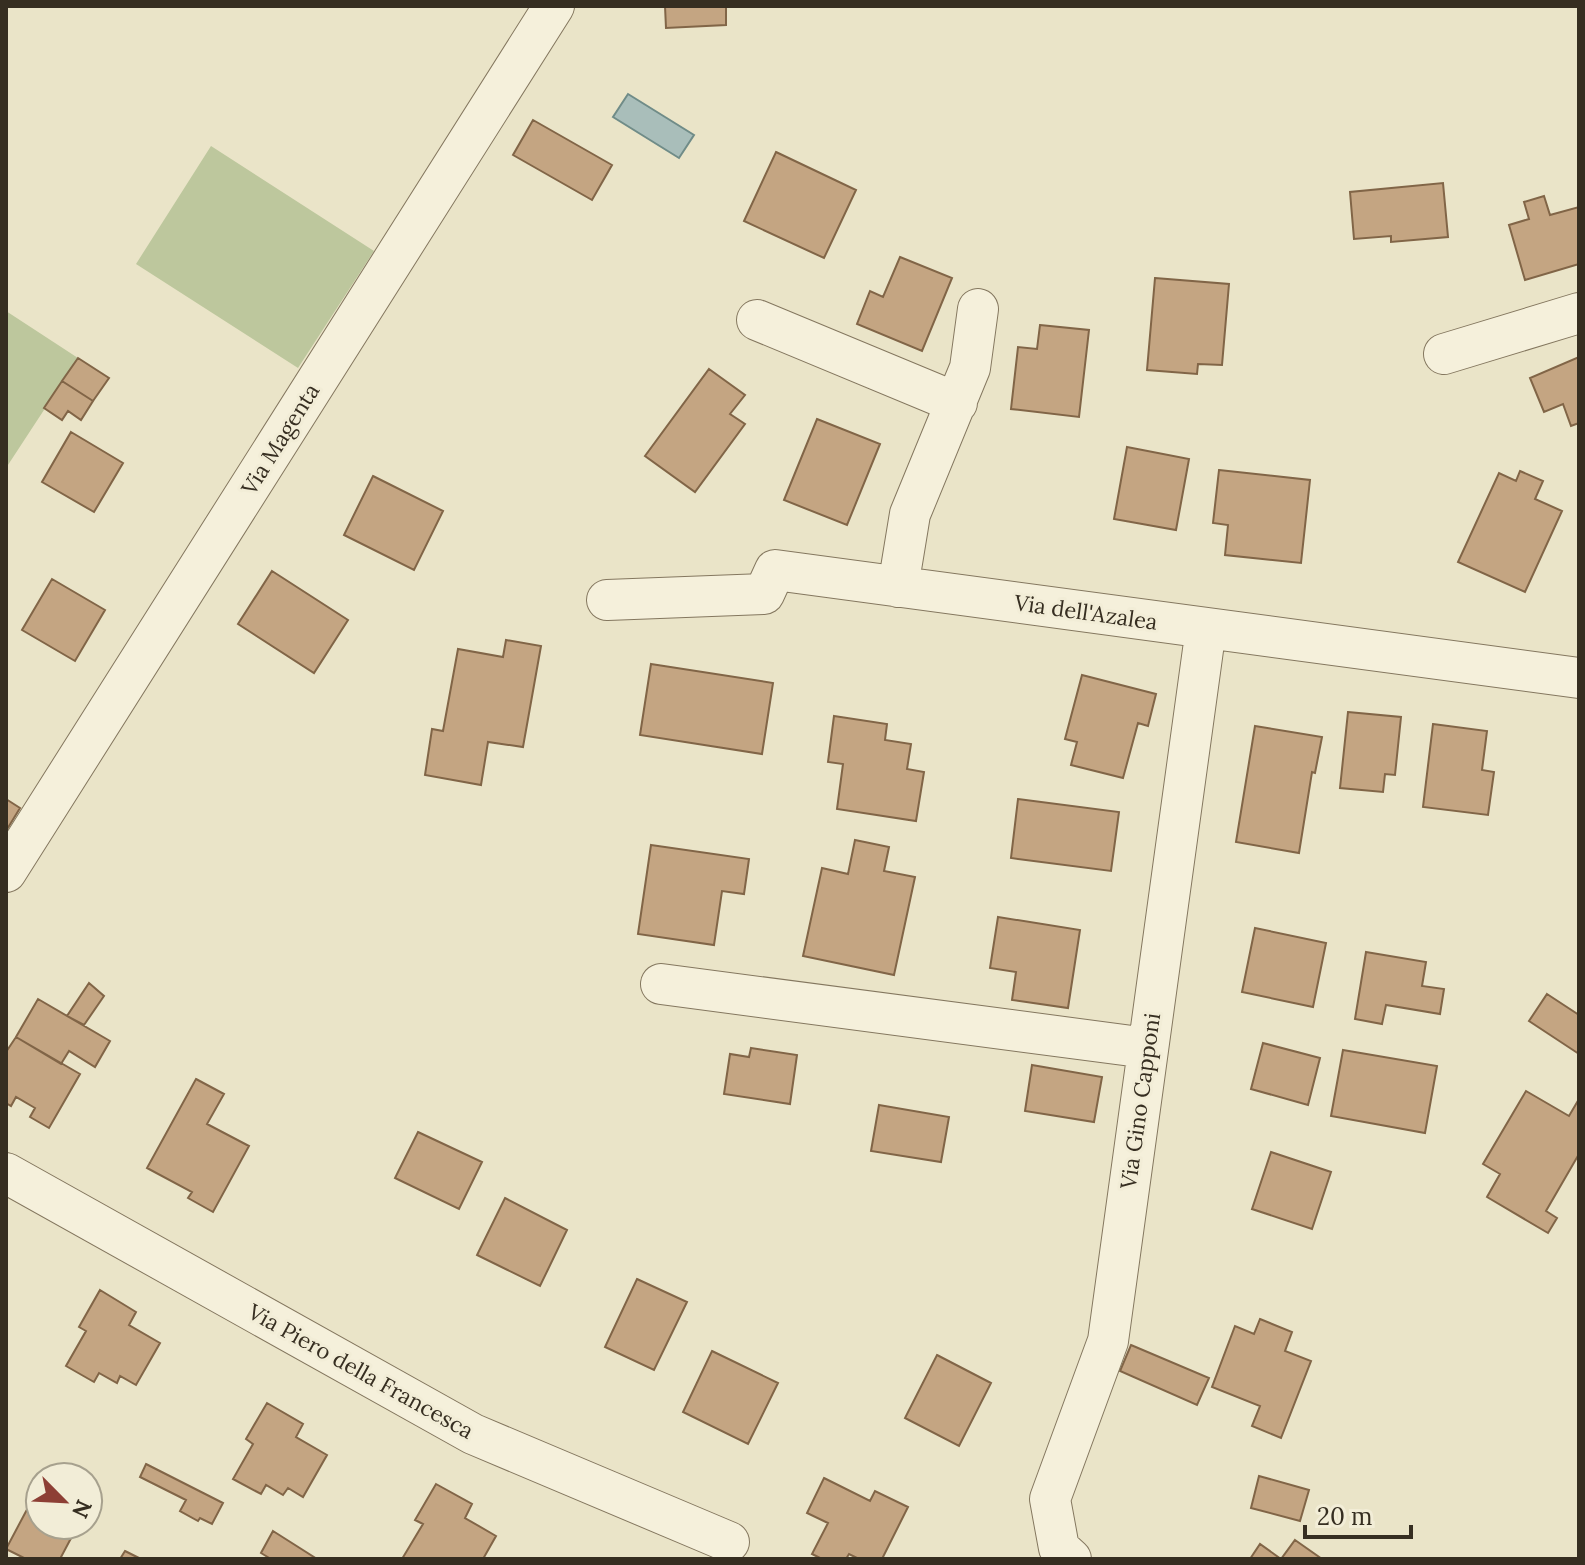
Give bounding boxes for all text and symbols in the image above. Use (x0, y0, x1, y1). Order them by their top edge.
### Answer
street label: Via Magenta (234, 378, 325, 501)
street label: Via dell'Azalea (1012, 588, 1159, 636)
street label: Via Gino Capponi (1114, 1011, 1166, 1192)
street label: Via Piero della Francesca (242, 1297, 479, 1445)
north arrow (24, 1461, 104, 1541)
scale bar (1305, 1489, 1411, 1539)
text: N (66, 1496, 99, 1523)
text: 20 m (1317, 1501, 1373, 1532)

